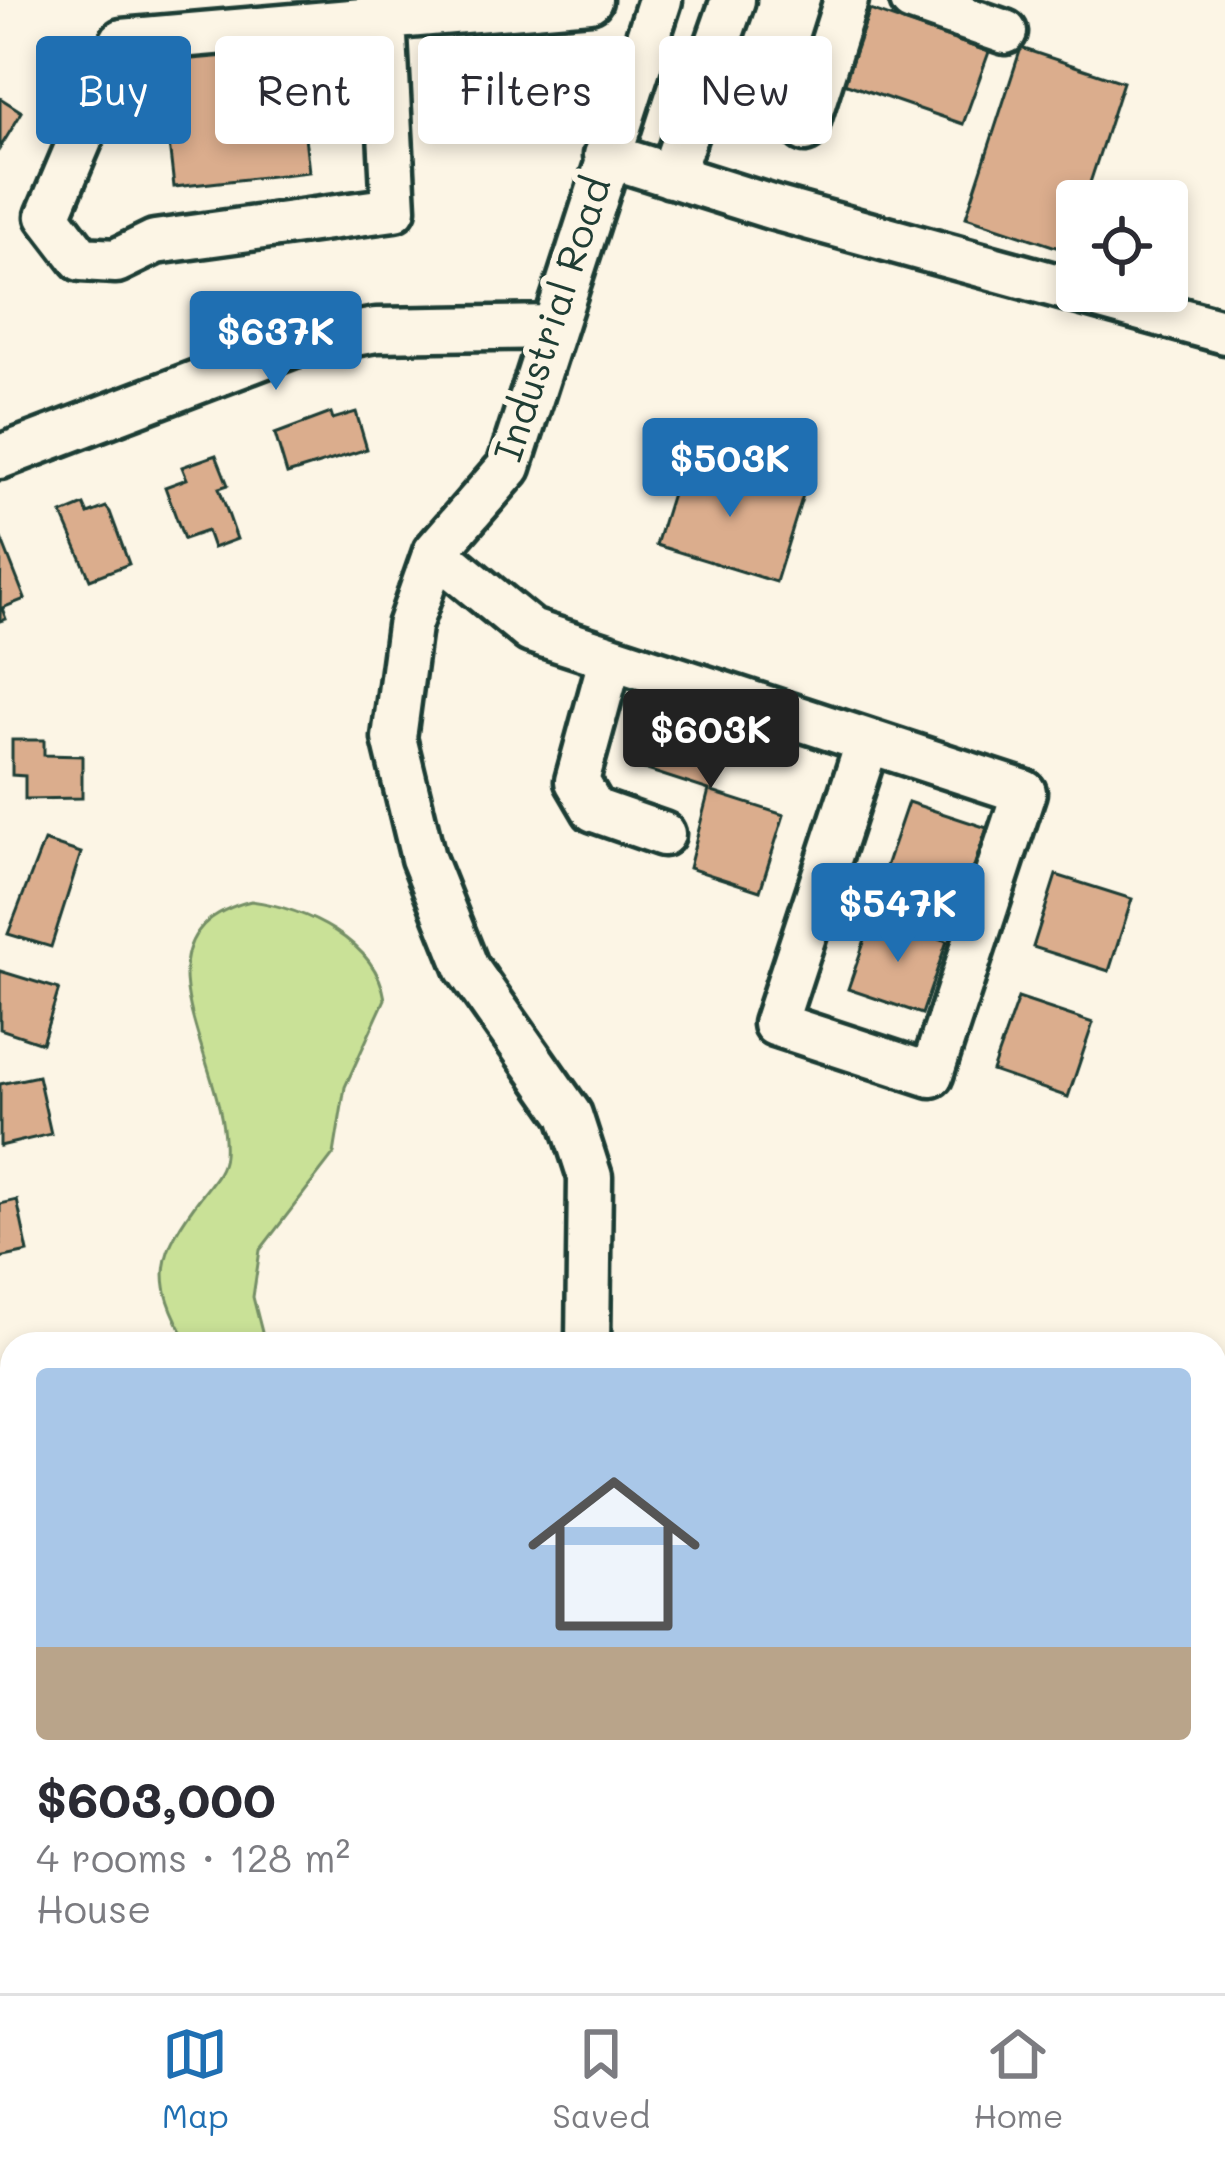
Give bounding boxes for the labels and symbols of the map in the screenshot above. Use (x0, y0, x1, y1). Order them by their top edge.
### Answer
street label: Industrial Road (481, 170, 621, 467)
pin: $637K (192, 291, 360, 393)
pin: $503K (646, 418, 814, 520)
pin: $603K (627, 689, 795, 791)
pin: $547K (814, 863, 982, 965)

